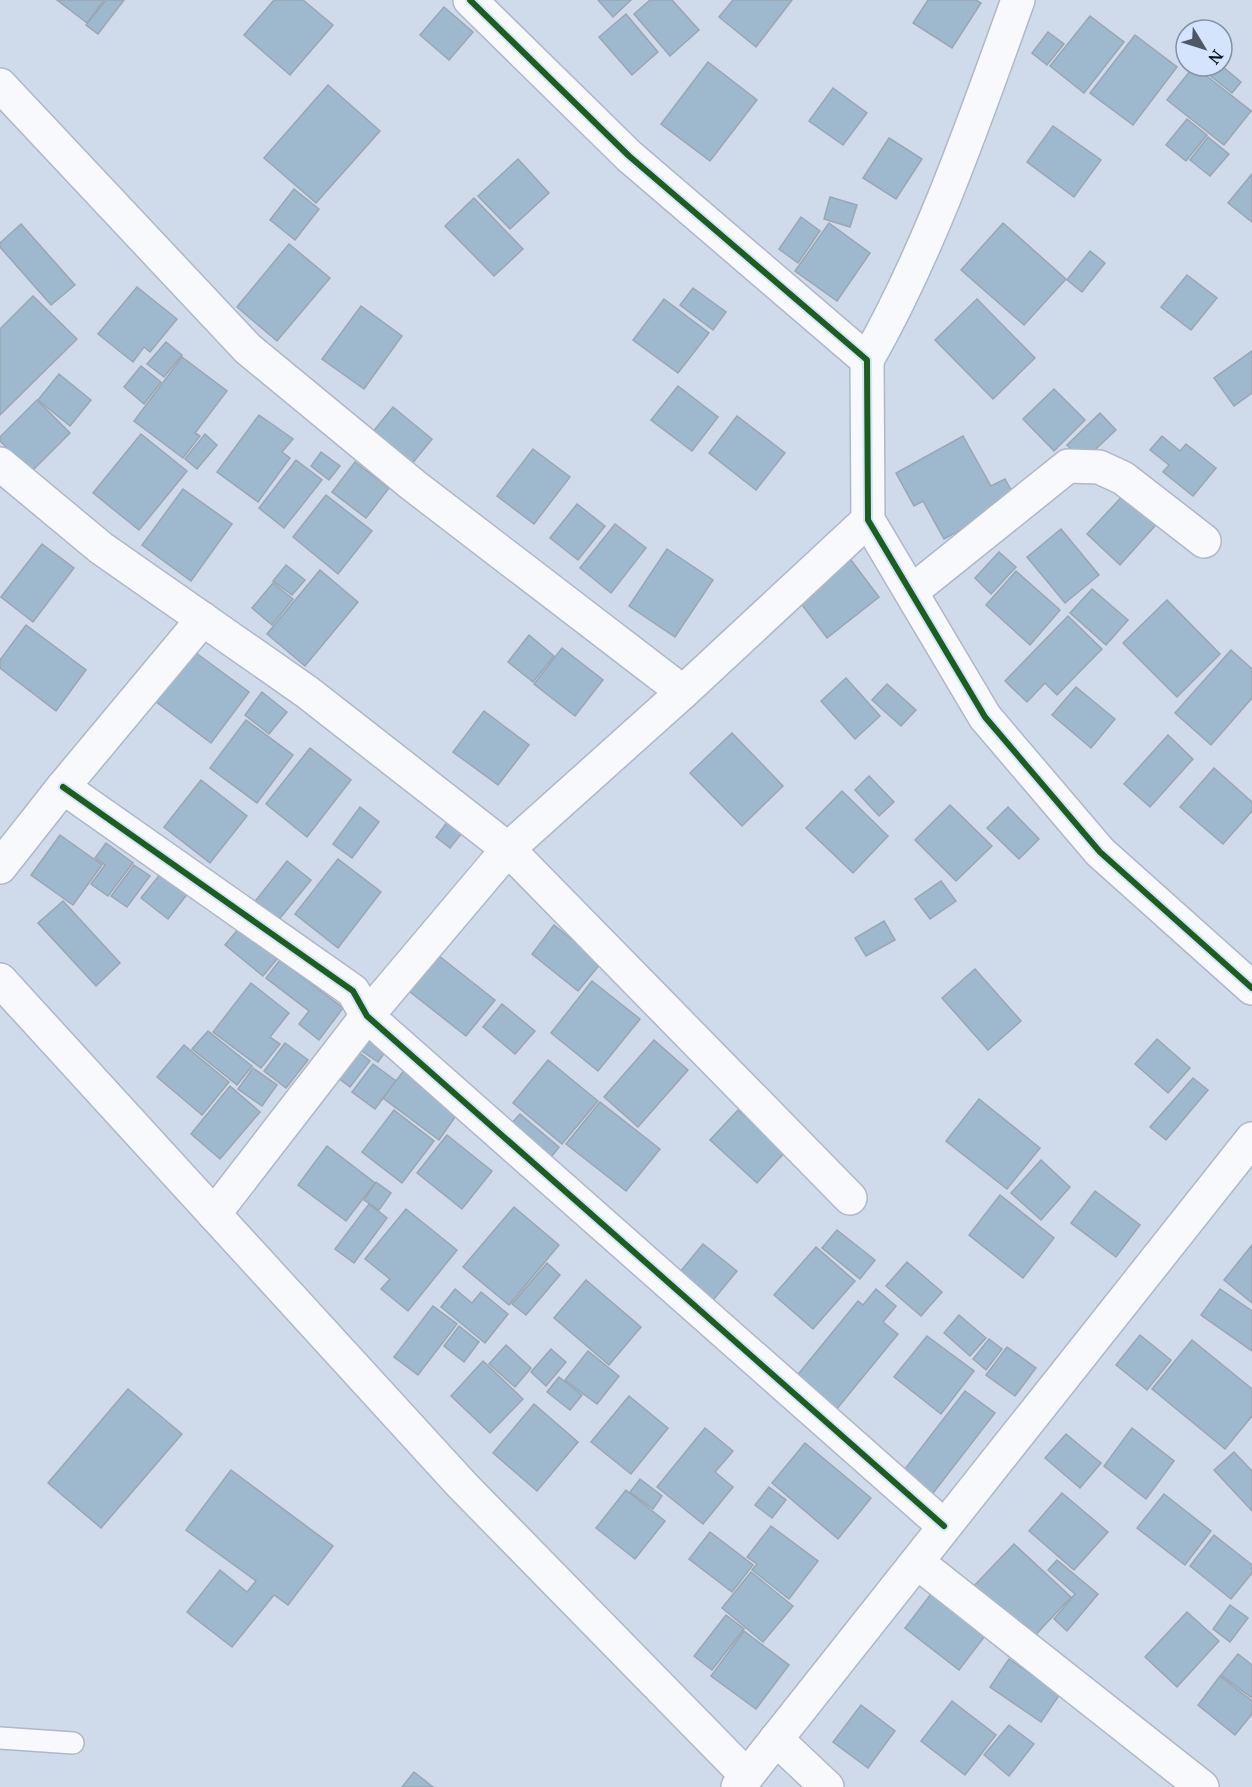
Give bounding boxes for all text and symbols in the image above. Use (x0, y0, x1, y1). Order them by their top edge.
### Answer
north arrow (1174, 18, 1234, 78)
text: N (1203, 45, 1228, 69)

